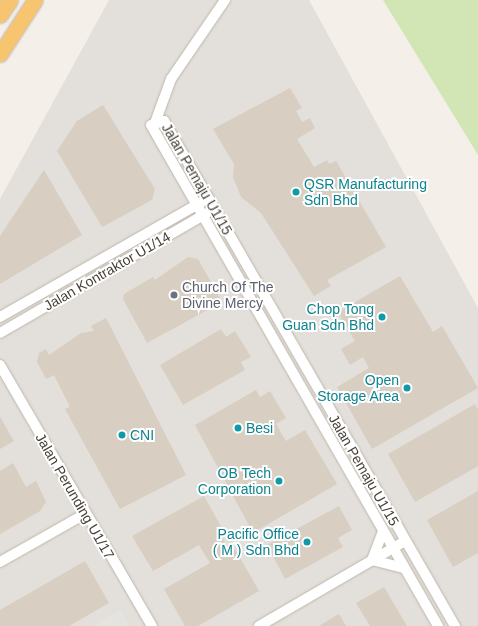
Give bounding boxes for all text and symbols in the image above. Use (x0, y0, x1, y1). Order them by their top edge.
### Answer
street label: Jalan Pemaju U1/15 (158, 120, 236, 238)
place label: QSR Manufacturing Sdn Bhd (304, 176, 427, 208)
marker: QSR Manufacturing Sdn Bhd (291, 187, 301, 197)
street label: Jalan Kontraktor U1/14 (41, 228, 173, 314)
place label: Church Of The Divine Mercy (182, 279, 274, 312)
marker: Church Of The Divine Mercy (169, 290, 179, 300)
place label: Chop Tong Guan Sdn Bhd (282, 301, 374, 334)
marker: Chop Tong Guan Sdn Bhd (377, 312, 387, 322)
place label: Open Storage Area (317, 372, 399, 404)
marker: Open Storage Area (402, 383, 412, 393)
street label: Jalan Pemaju U1/15 (325, 411, 403, 529)
place label: Besi (246, 420, 273, 436)
marker: Besi (233, 423, 243, 433)
place label: CNI (130, 427, 154, 443)
street label: Jalan Perunding U1/17 (32, 430, 118, 562)
marker: CNI (117, 430, 127, 440)
place label: OB Tech Corporation (198, 465, 271, 498)
marker: OB Tech Corporation (274, 476, 284, 486)
place label: Pacific Office ( M ) Sdn Bhd (213, 526, 299, 558)
marker: Pacific Office ( M ) Sdn Bhd (302, 537, 312, 547)

